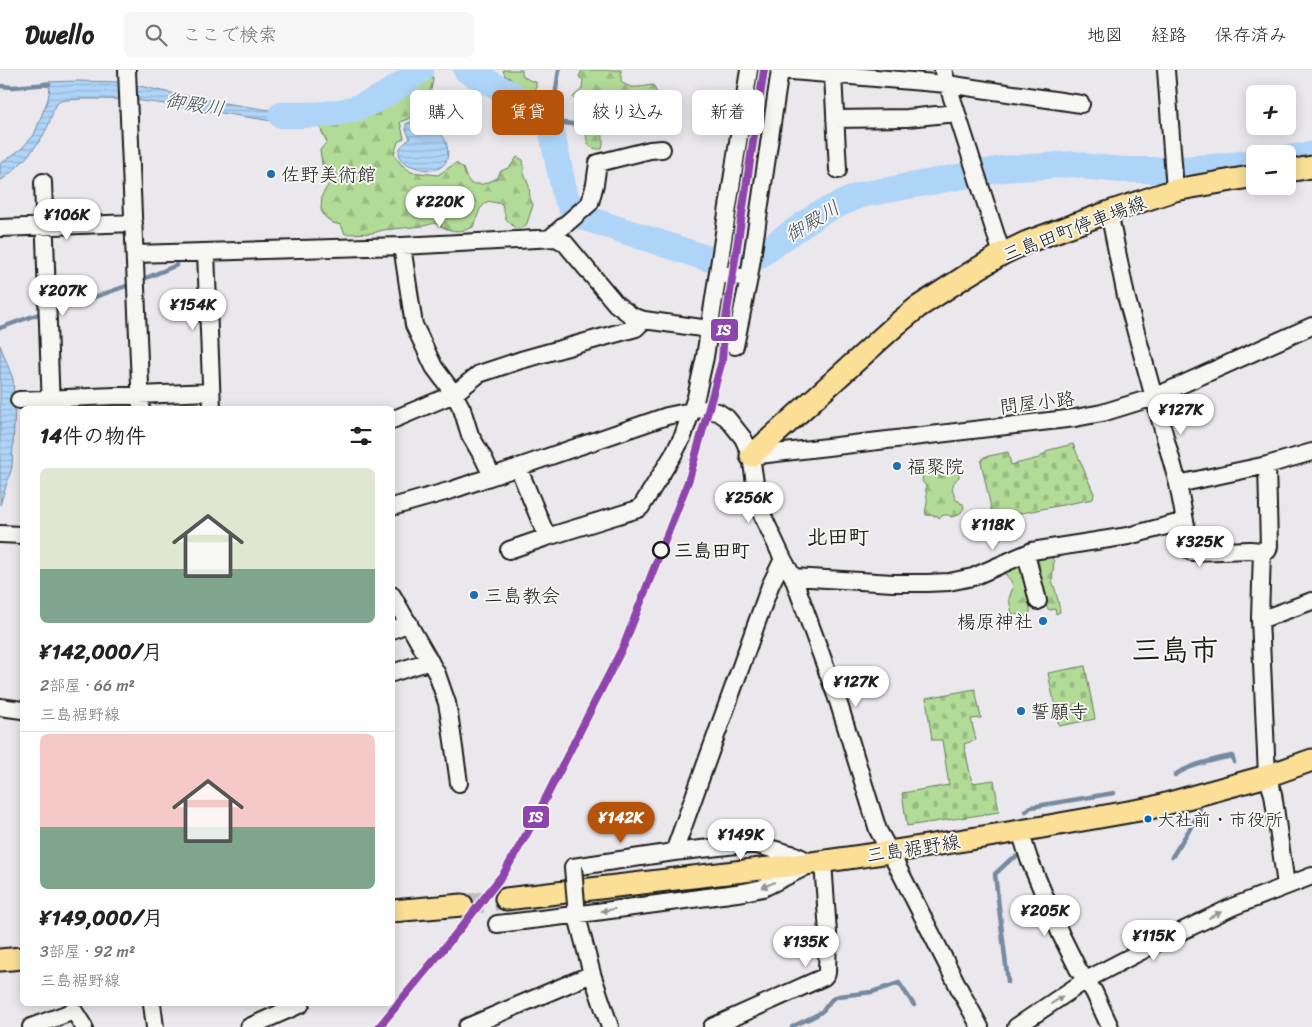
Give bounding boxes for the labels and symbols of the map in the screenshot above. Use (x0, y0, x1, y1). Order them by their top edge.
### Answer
water label: 御殿川 (163, 83, 227, 126)
place label: 佐野美術館 (281, 158, 376, 191)
marker: 佐野美術館 (265, 168, 277, 180)
pin: ¥220K (405, 186, 475, 228)
street label: 三島田町停車場線 (997, 186, 1151, 271)
water label: 御殿川 (778, 191, 847, 252)
pin: ¥106K (32, 198, 102, 241)
pin: ¥207K (28, 274, 98, 317)
pin: ¥154K (158, 288, 228, 331)
line badge: IS (710, 318, 739, 342)
text: IS (716, 318, 731, 343)
street label: 問屋小路 (997, 381, 1077, 424)
pin: ¥127K (1146, 394, 1216, 436)
place label: 福聚院 (907, 450, 964, 483)
marker: 福聚院 (891, 460, 903, 472)
pin: ¥256K (714, 482, 784, 524)
pin: ¥118K (958, 508, 1028, 551)
district label: 北田町 (807, 518, 870, 556)
pin: ¥325K (1165, 526, 1235, 568)
place label: 三島田町 (674, 534, 750, 567)
marker: 三島田町 (652, 541, 670, 559)
place label: 三島教会 (484, 579, 560, 612)
marker: 三島教会 (468, 589, 480, 601)
place label: 楊原神社 (957, 605, 1033, 638)
marker: 楊原神社 (1037, 615, 1049, 627)
district label: 三島市 (1131, 625, 1219, 676)
pin: ¥127K (821, 666, 891, 708)
place label: 誓願寺 (1031, 695, 1088, 728)
marker: 誓願寺 (1015, 705, 1027, 717)
pin: ¥142K (586, 802, 656, 844)
place label: 大社前・市役所 (1157, 804, 1283, 836)
line badge: IS (522, 805, 550, 829)
text: IS (528, 805, 543, 830)
marker: 大社前・市役所 (1143, 814, 1153, 824)
pin: ¥149K (706, 818, 776, 861)
street label: 三島裾野線 (864, 825, 963, 872)
one-way arrow (760, 881, 775, 889)
pin: ¥205K (1010, 894, 1080, 937)
one-way arrow (600, 906, 616, 914)
one-way arrow (1208, 911, 1222, 919)
pin: ¥115K (1119, 920, 1189, 962)
pin: ¥135K (771, 926, 841, 968)
one-way arrow (1050, 995, 1063, 1005)

